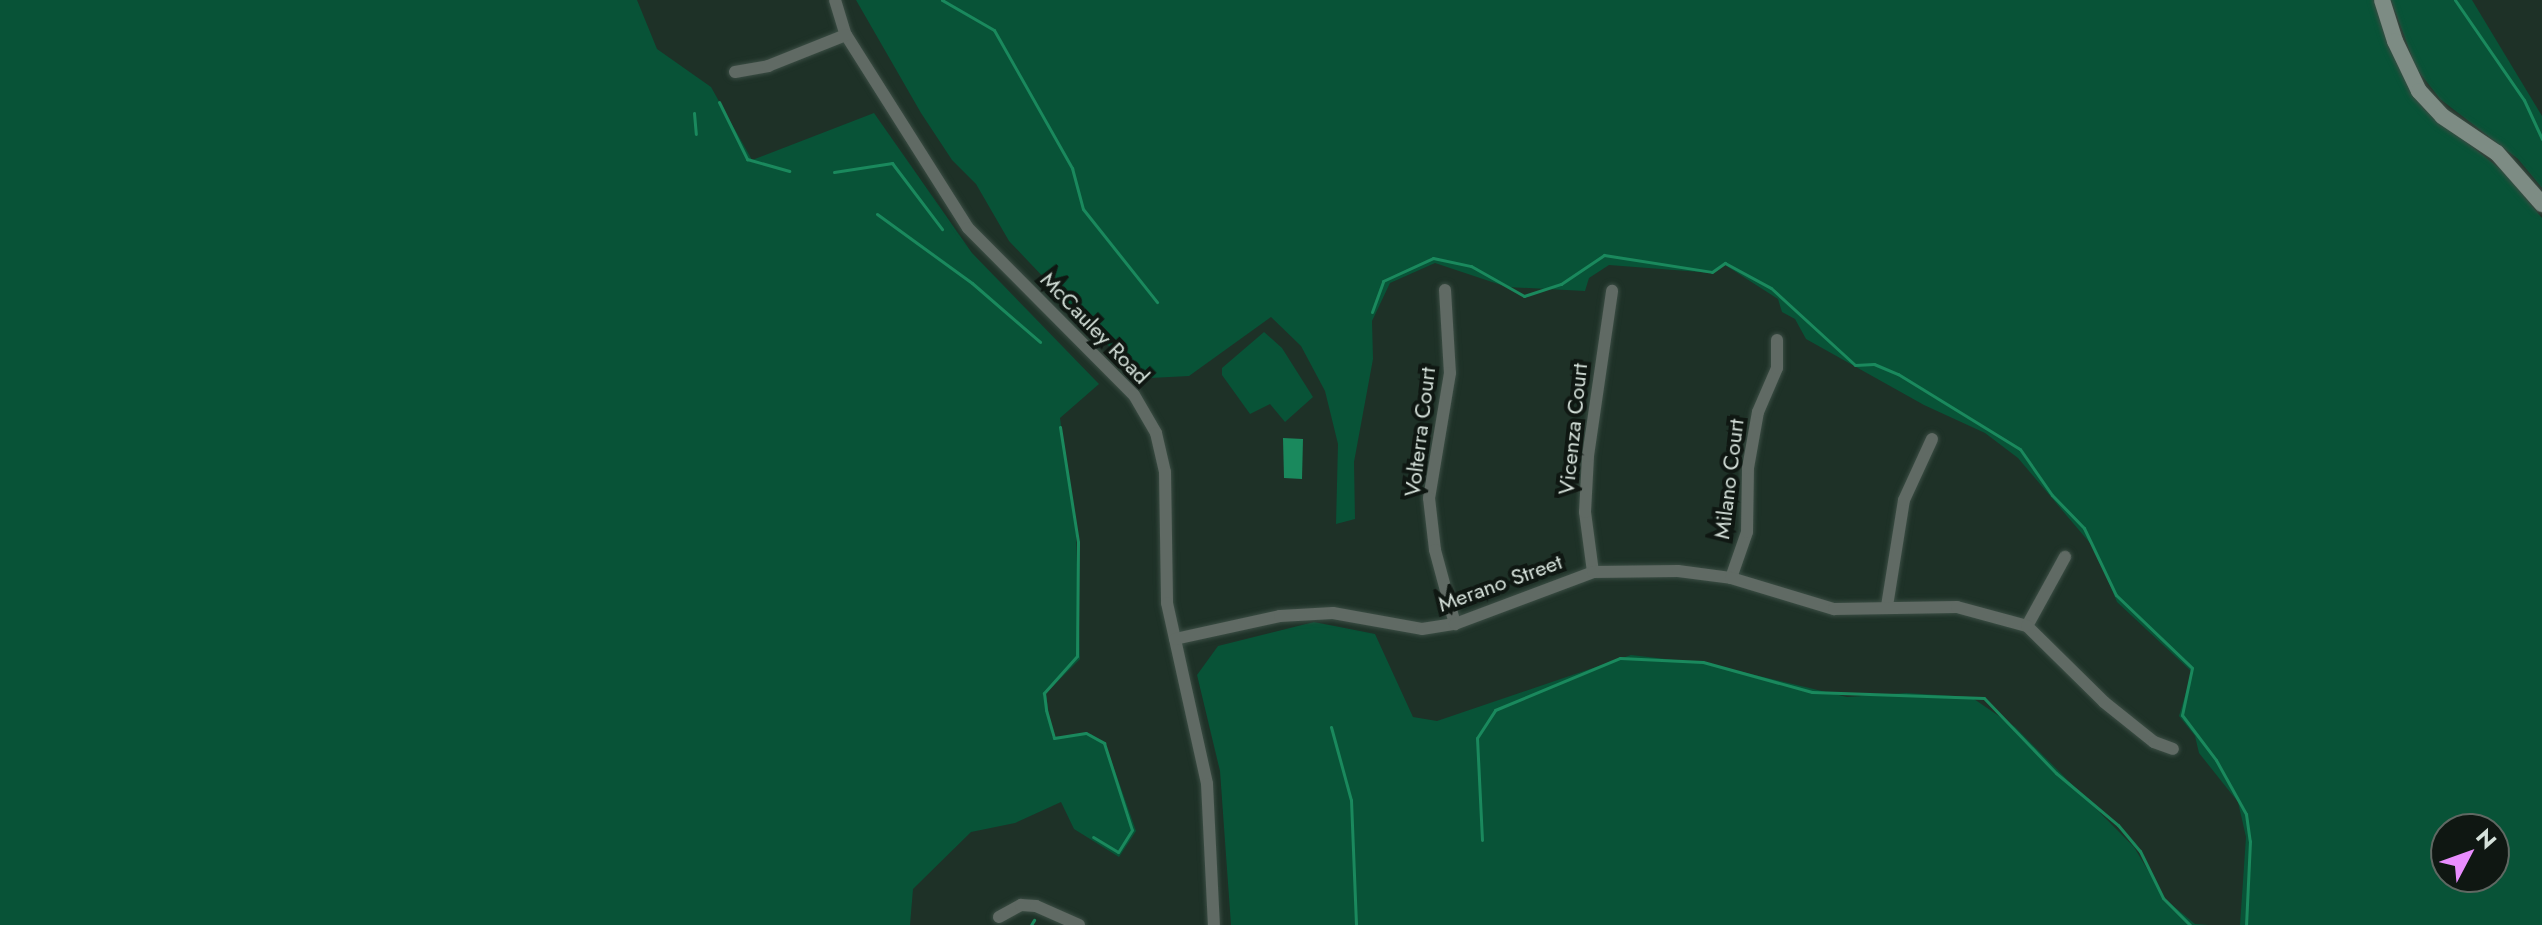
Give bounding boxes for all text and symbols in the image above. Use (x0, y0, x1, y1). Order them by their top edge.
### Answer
street label: McCauley Road (1035, 267, 1155, 389)
street label: Vicenza Court (1553, 362, 1593, 496)
street label: Volterra Court (1399, 366, 1441, 498)
street label: Milano Court (1709, 417, 1749, 541)
street label: Merano Street (1434, 548, 1566, 618)
north arrow (2430, 813, 2510, 893)
text: N (2469, 821, 2504, 856)

